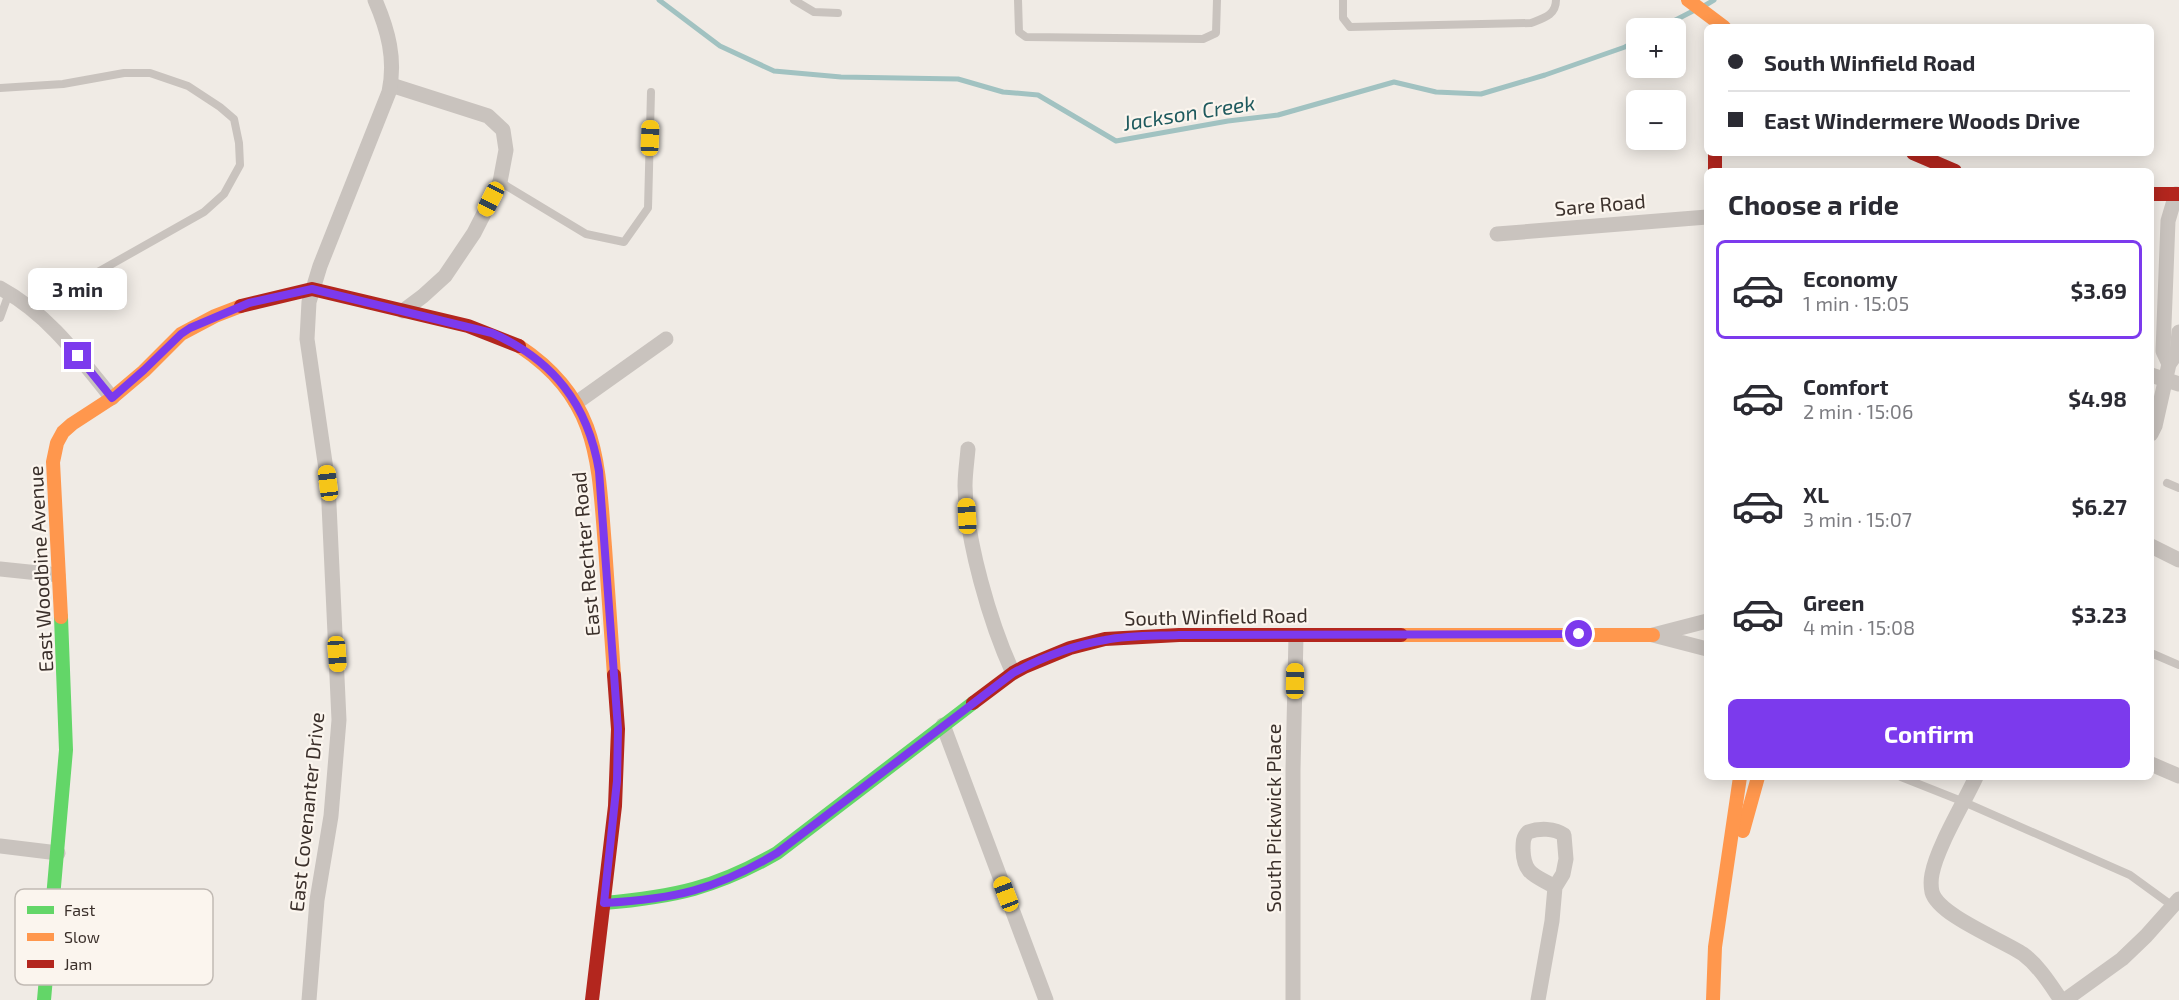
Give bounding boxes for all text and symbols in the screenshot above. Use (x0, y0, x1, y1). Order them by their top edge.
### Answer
map controls (1626, 18, 1686, 150)
button: + (1626, 18, 1686, 78)
text: South Winfield Road (1764, 49, 1976, 75)
water label: Jackson Creek (1120, 89, 1257, 135)
button: − (1626, 90, 1686, 150)
text: East Windermere Woods Drive (1764, 107, 2080, 133)
car (640, 120, 660, 156)
car (475, 179, 507, 219)
street label: Sare Road (1554, 188, 1646, 220)
text: Choose a ride (1728, 188, 1899, 220)
icon: car (1731, 263, 1785, 317)
text: Economy (1803, 265, 1898, 291)
callout: 3 min (28, 269, 128, 311)
text: 3 min (52, 277, 103, 301)
text: $3.69 (2070, 277, 2127, 303)
text: 1 min · 15:05 (1803, 291, 1909, 315)
route end (64, 342, 91, 369)
icon: car (1731, 371, 1785, 425)
text: Comfort (1803, 373, 1888, 399)
text: $4.98 (2068, 385, 2127, 411)
text: 2 min · 15:06 (1803, 399, 1913, 423)
car (317, 464, 339, 502)
street label: East Woodbine Avenue (23, 465, 57, 673)
street label: East Rechter Road (566, 471, 604, 637)
icon: car (1731, 479, 1785, 533)
text: XL (1803, 481, 1829, 507)
text: $6.27 (2071, 493, 2127, 519)
car (957, 498, 977, 534)
text: 3 min · 15:07 (1803, 507, 1912, 531)
icon: car (1731, 587, 1785, 641)
text: Green (1803, 589, 1865, 615)
text: $3.23 (2071, 601, 2127, 627)
street label: South Winfield Road (1124, 602, 1308, 630)
text: 4 min · 15:08 (1803, 615, 1915, 639)
route start (1565, 620, 1592, 647)
car (327, 635, 347, 673)
car (1286, 663, 1304, 699)
button: Confirm (1728, 699, 2130, 768)
street label: East Covenanter Drive (284, 711, 328, 913)
street label: South Pickwick Place (1261, 723, 1285, 913)
car (991, 874, 1021, 914)
legend (15, 889, 213, 985)
text: Fast (64, 900, 95, 919)
text: Slow (64, 927, 100, 946)
text: Jam (64, 954, 92, 973)

